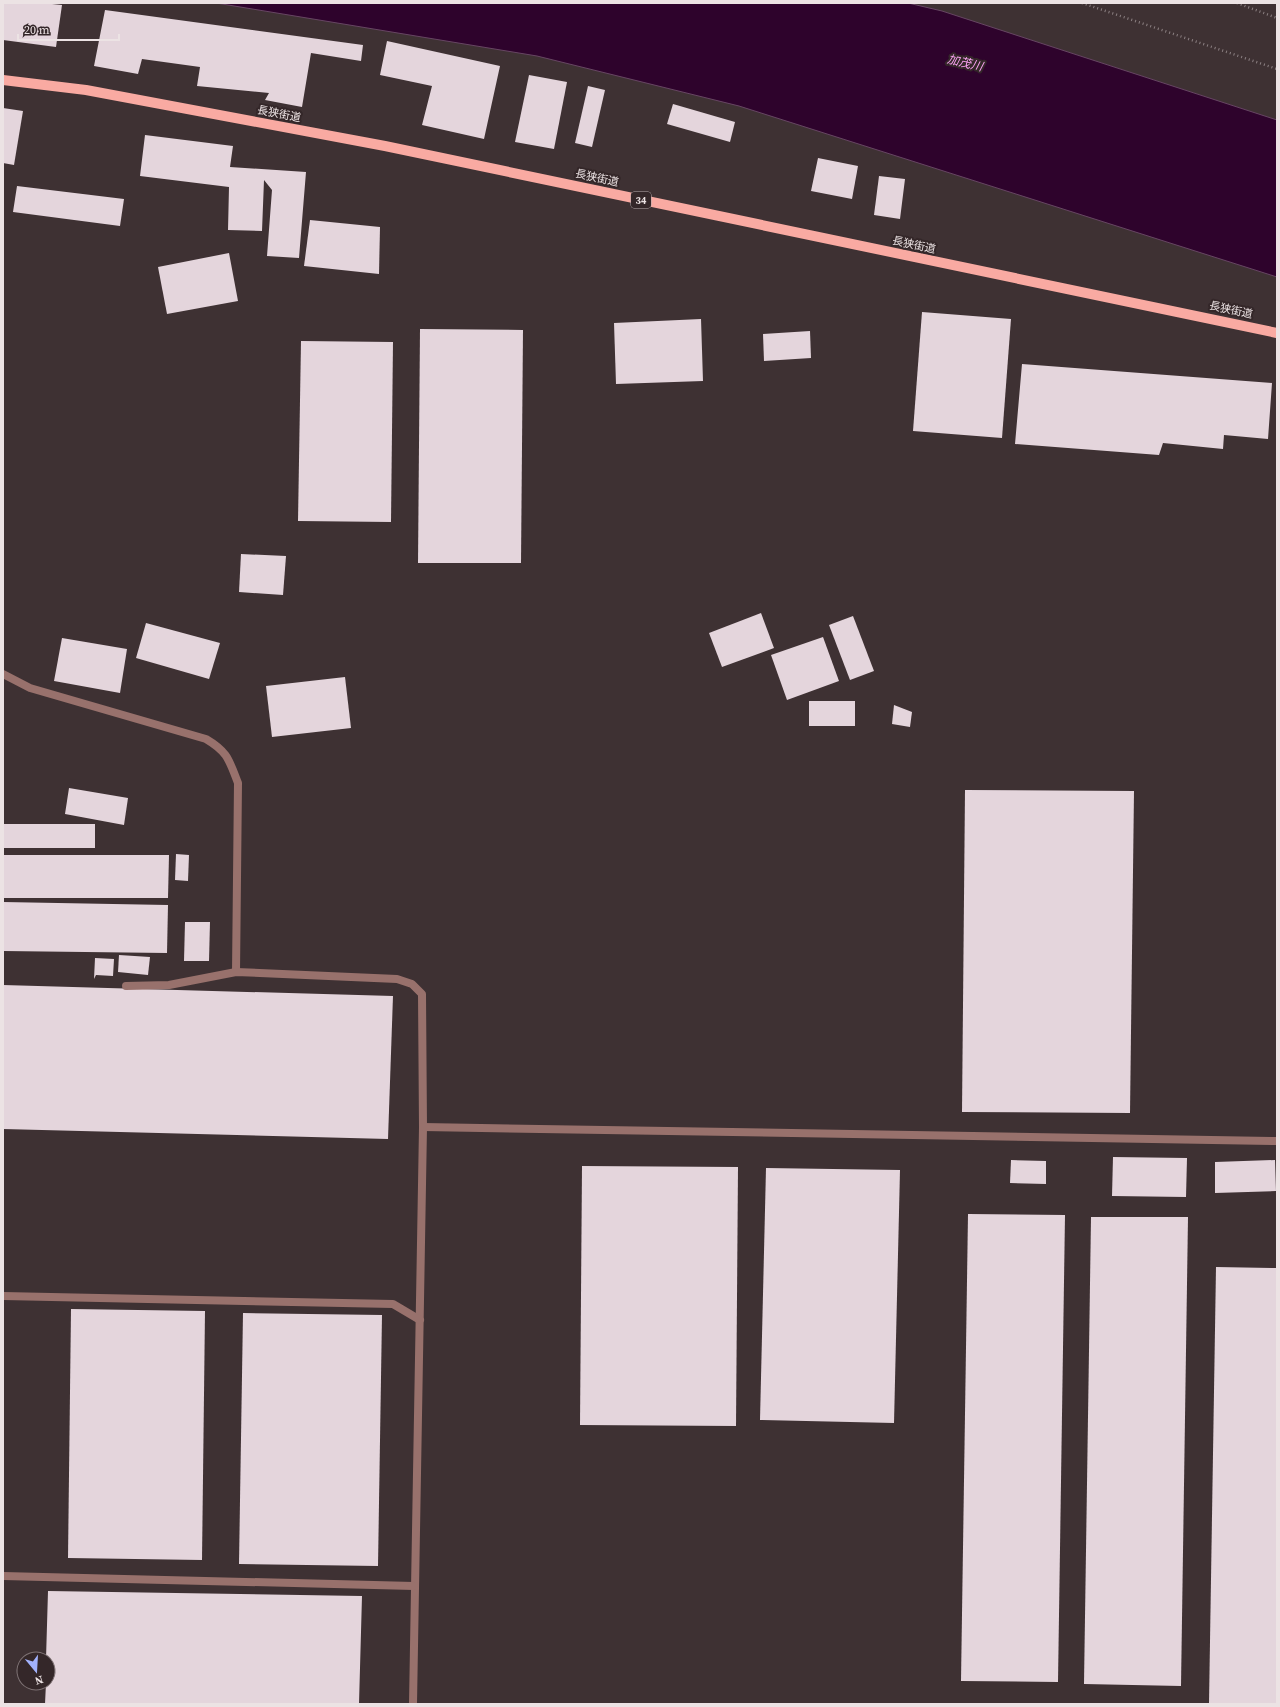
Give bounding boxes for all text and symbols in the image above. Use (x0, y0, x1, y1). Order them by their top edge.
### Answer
scale bar (18, 16, 119, 42)
text: 20 m (24, 22, 50, 38)
water label: 加茂川 (946, 51, 986, 75)
street label: 長狭街道 (256, 102, 302, 126)
street label: 長狭街道 (574, 166, 620, 190)
road number: 34 (631, 192, 651, 208)
street label: 長狭街道 (891, 233, 937, 257)
street label: 長狭街道 (1208, 298, 1254, 322)
north arrow (16, 1651, 56, 1691)
text: N (33, 1672, 45, 1688)

